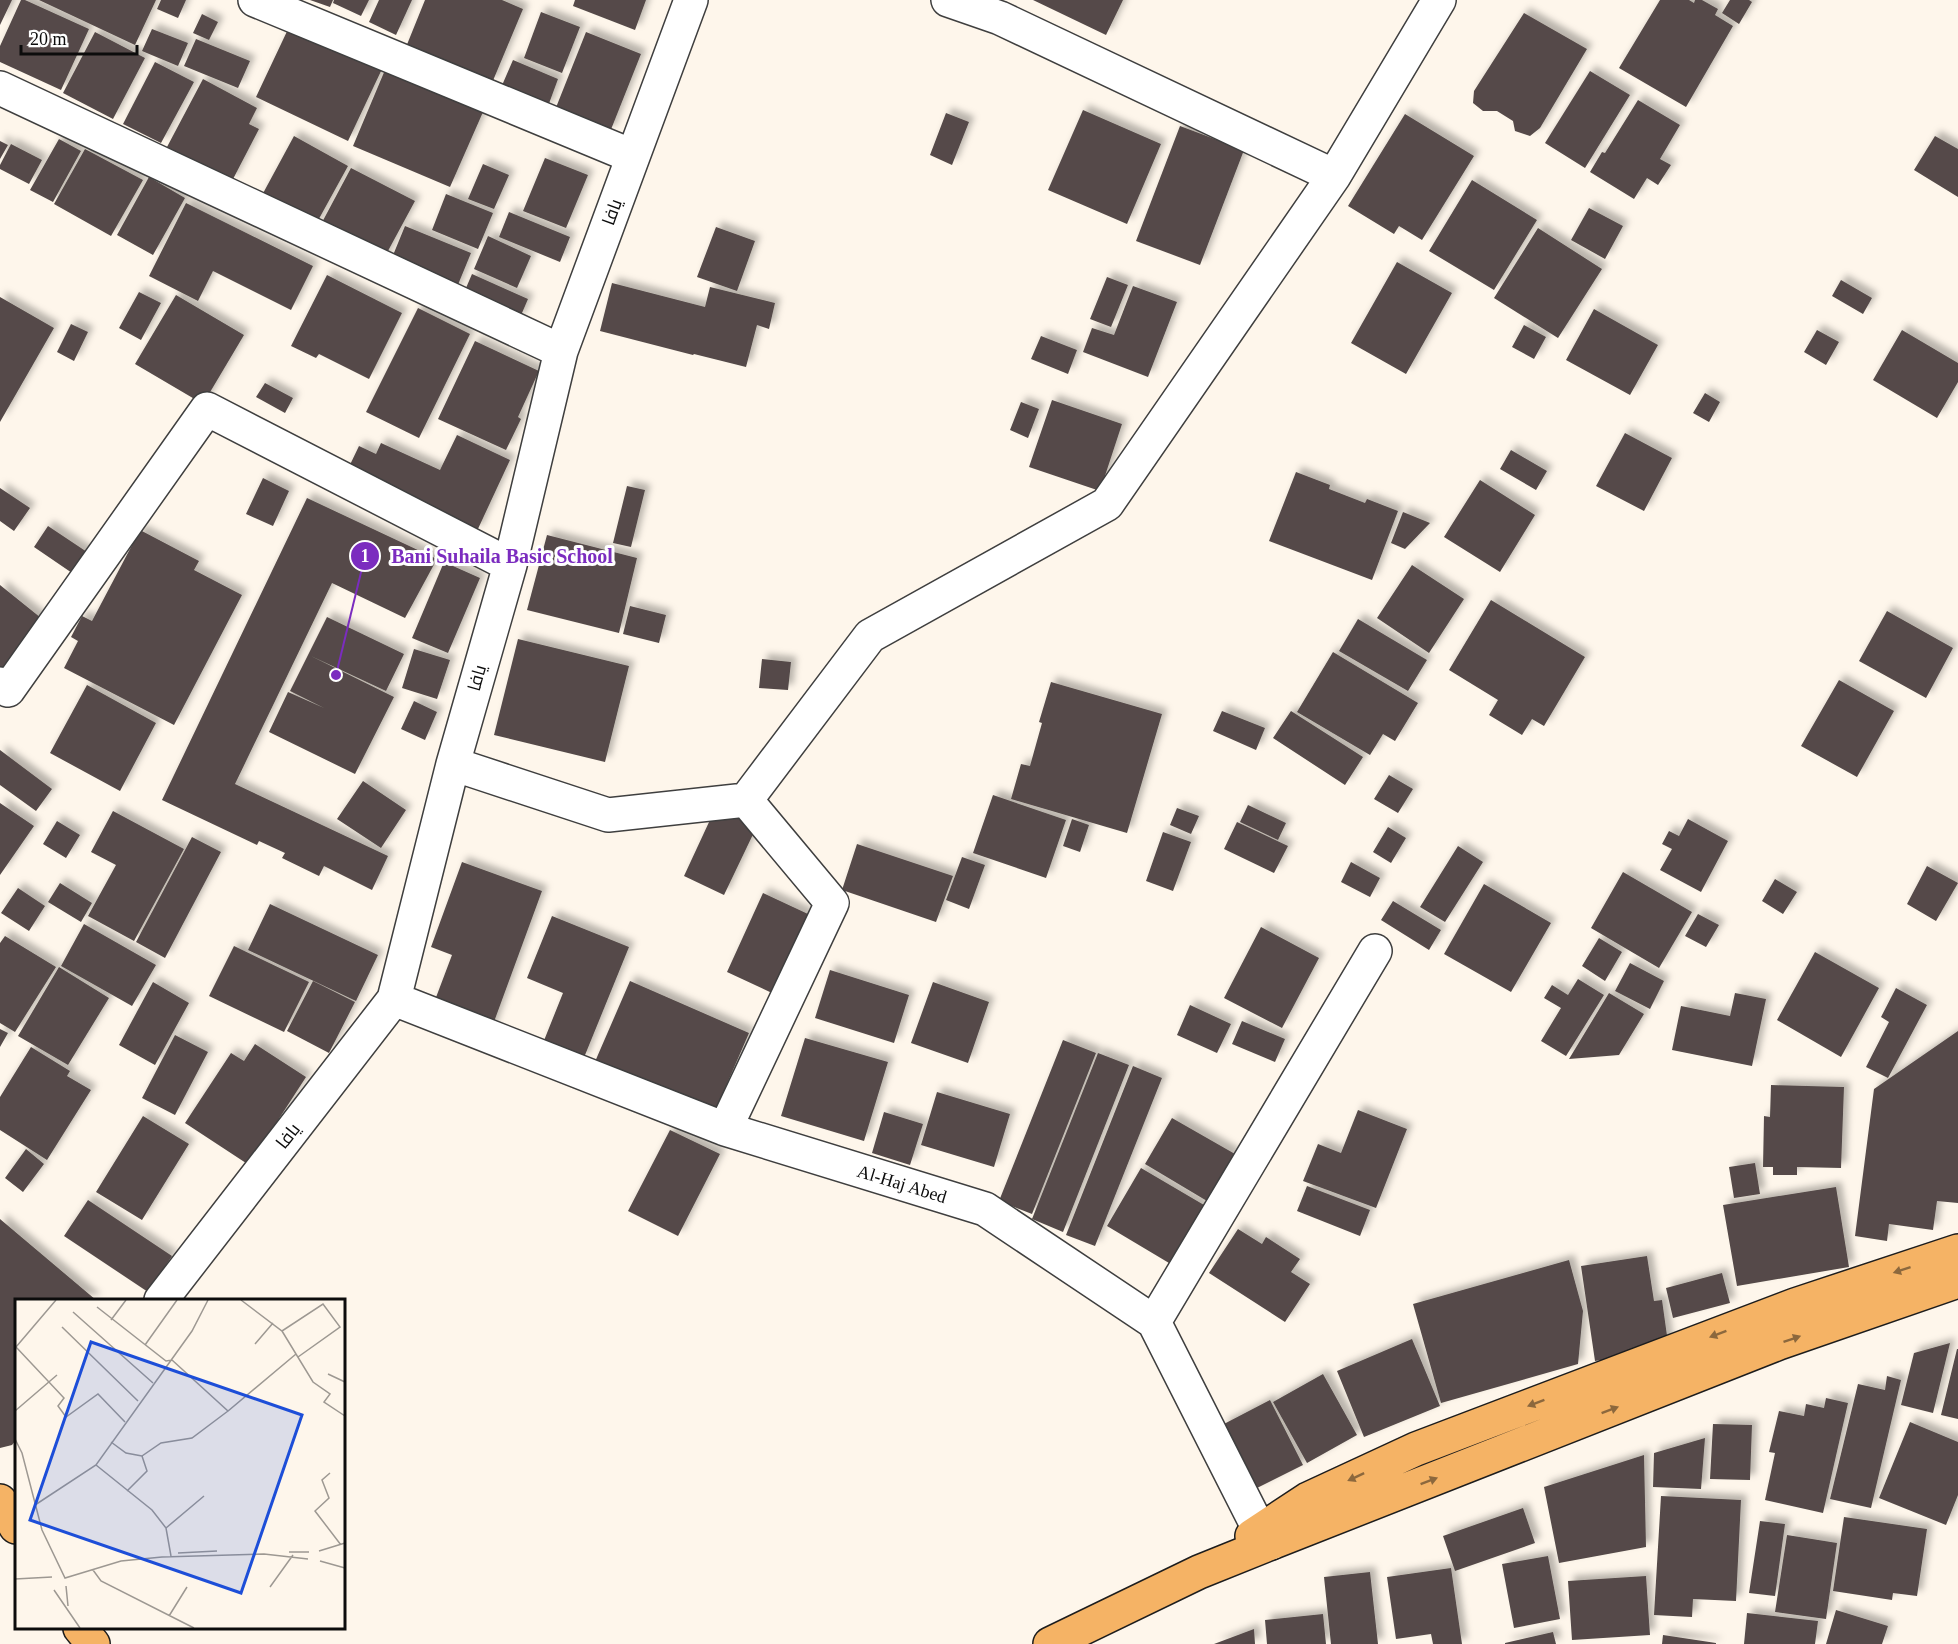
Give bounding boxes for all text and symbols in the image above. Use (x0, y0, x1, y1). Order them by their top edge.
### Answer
scale bar (21, 18, 136, 56)
text: 20 m (30, 29, 67, 49)
street label: يافا (598, 196, 626, 228)
callout: Bani Suhaila Basic School (350, 537, 625, 575)
text: Bani Suhaila Basic School (391, 545, 613, 567)
text: 1 (361, 546, 370, 566)
street label: يافا (464, 662, 490, 693)
street label: يافا (272, 1119, 304, 1153)
street label: Al-Haj Abed (855, 1161, 949, 1207)
one-way arrow (1893, 1265, 1911, 1275)
inset map (15, 1299, 345, 1629)
one-way arrow (1709, 1330, 1727, 1340)
one-way arrow (1783, 1333, 1801, 1343)
one-way arrow (1527, 1399, 1545, 1409)
one-way arrow (1601, 1404, 1619, 1414)
one-way arrow (1347, 1472, 1364, 1481)
one-way arrow (1420, 1476, 1438, 1485)

